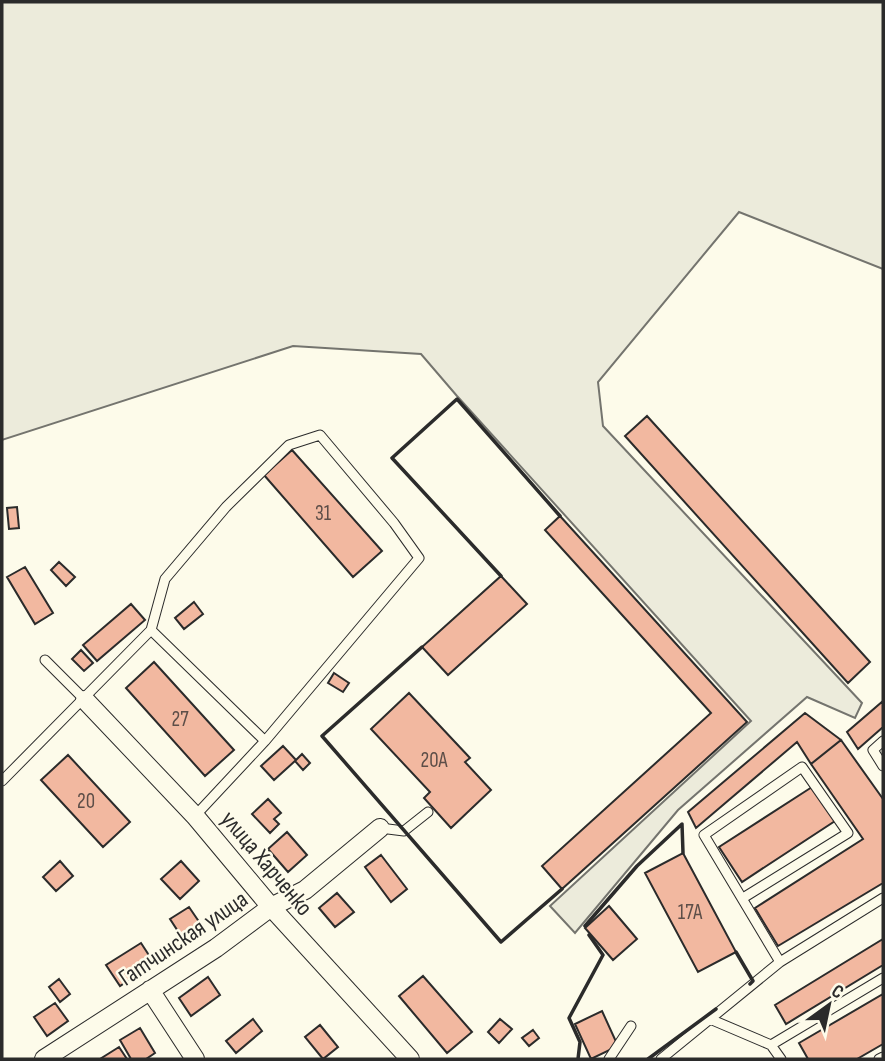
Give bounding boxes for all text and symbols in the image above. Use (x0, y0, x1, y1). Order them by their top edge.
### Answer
house number: 31 (315, 501, 332, 526)
house number: 27 (171, 707, 189, 732)
house number: 20А (421, 748, 448, 773)
house number: 20 (77, 789, 95, 814)
street label: улица Харченко (214, 805, 319, 922)
street label: Гатчинская улица (113, 885, 253, 992)
house number: 17А (678, 900, 703, 925)
north arrow (794, 970, 864, 1040)
text: С (827, 980, 848, 1004)

